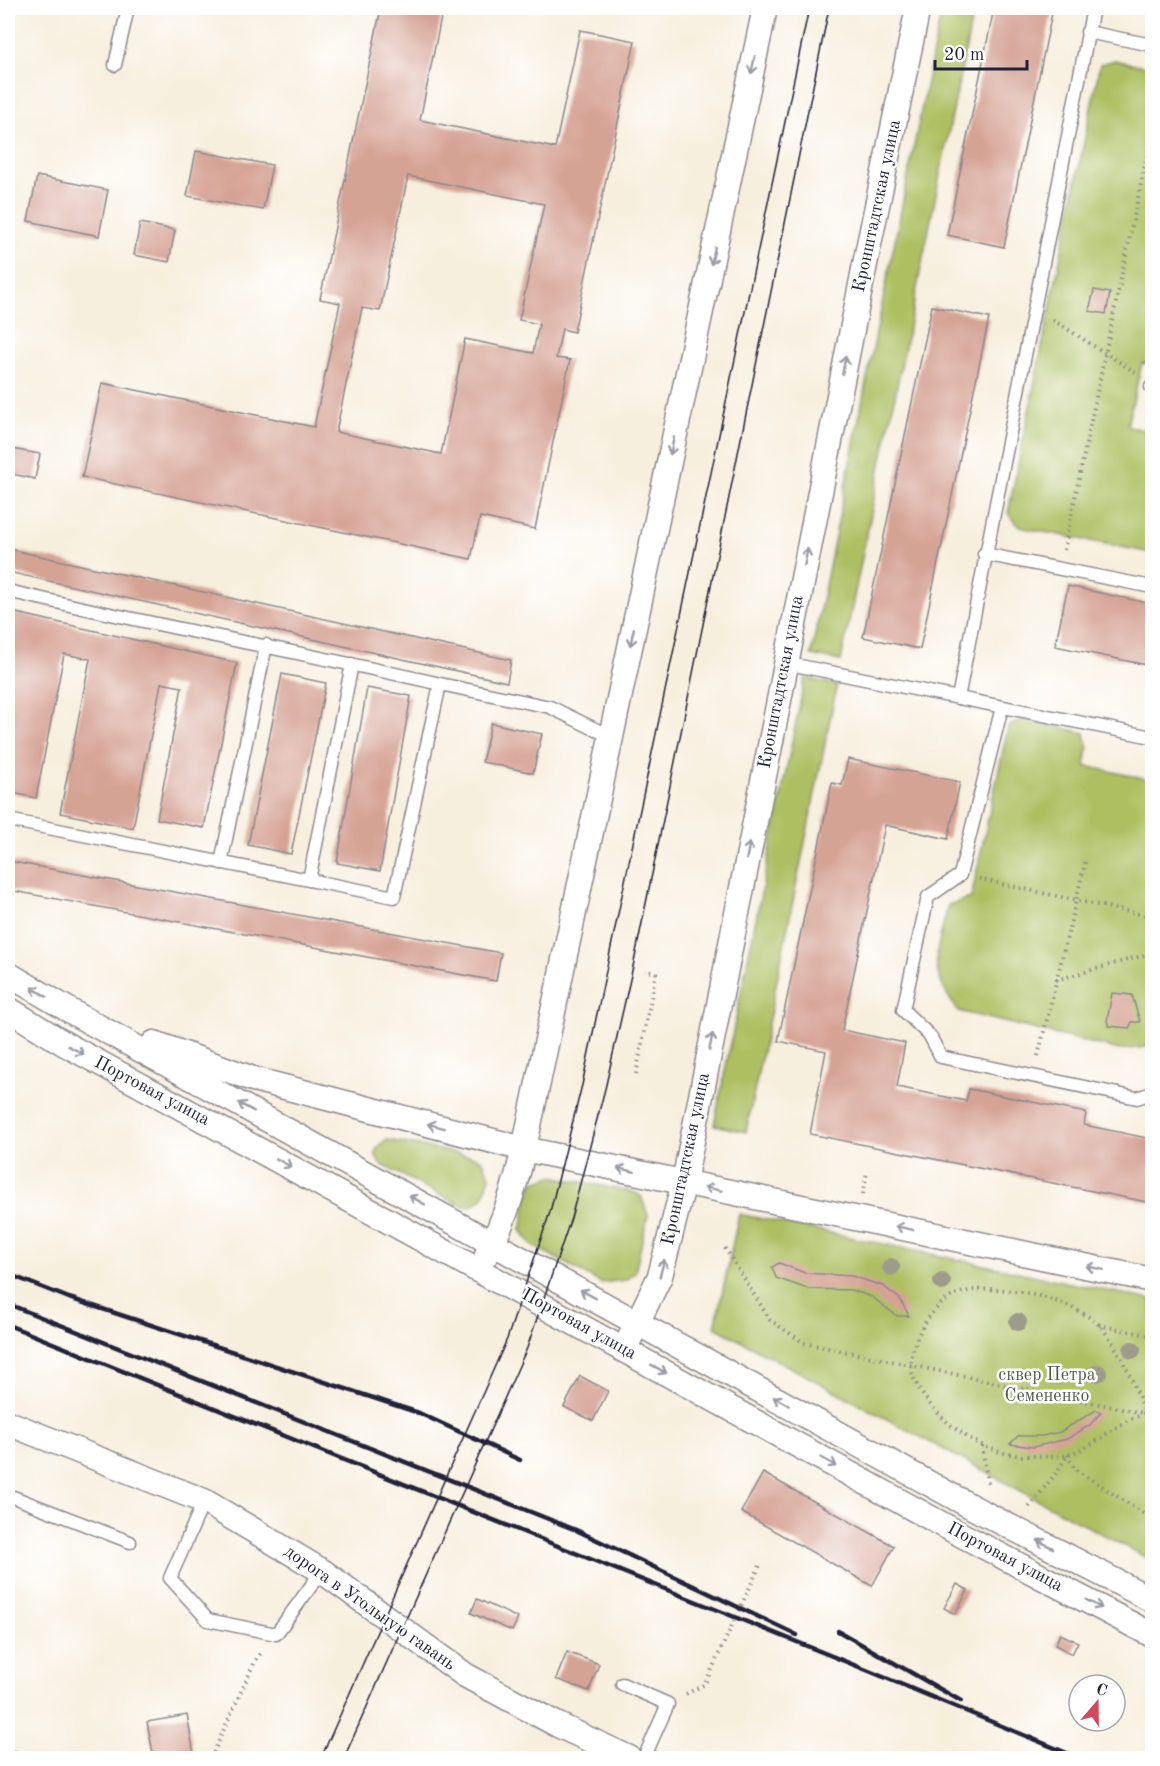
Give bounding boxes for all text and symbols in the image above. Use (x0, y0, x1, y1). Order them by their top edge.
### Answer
scale bar (935, 33, 1026, 71)
text: 20 m (944, 46, 984, 64)
one-way arrow (747, 54, 758, 74)
street label: Кронштадтская улица (850, 118, 904, 294)
one-way arrow (707, 245, 718, 265)
one-way arrow (839, 356, 850, 376)
one-way arrow (666, 437, 678, 456)
one-way arrow (801, 547, 812, 567)
street label: Кронштадтская улица (755, 594, 807, 770)
one-way arrow (626, 627, 637, 646)
one-way arrow (743, 842, 754, 861)
one-way arrow (31, 986, 48, 998)
one-way arrow (706, 1033, 717, 1053)
one-way arrow (66, 1045, 84, 1056)
street label: Портовая улица (91, 1053, 213, 1129)
street label: Кронштадтская улица (659, 1071, 713, 1247)
one-way arrow (238, 1101, 255, 1113)
one-way arrow (427, 1120, 446, 1132)
one-way arrow (275, 1157, 292, 1169)
one-way arrow (617, 1164, 637, 1175)
one-way arrow (704, 1182, 723, 1194)
one-way arrow (409, 1194, 426, 1206)
one-way arrow (895, 1222, 915, 1233)
one-way arrow (657, 1259, 668, 1278)
one-way arrow (1086, 1262, 1106, 1273)
street label: Портовая улица (519, 1285, 639, 1363)
one-way arrow (580, 1288, 597, 1300)
one-way arrow (649, 1364, 667, 1375)
park label: сквер Петра Семененко (998, 1366, 1096, 1405)
one-way arrow (773, 1395, 791, 1406)
one-way arrow (821, 1457, 838, 1469)
street label: Портовая улица (944, 1519, 1066, 1595)
one-way arrow (1036, 1538, 1054, 1550)
street label: дорога в Угольную гавань (281, 1542, 459, 1674)
one-way arrow (1085, 1598, 1102, 1610)
north arrow (1067, 1673, 1127, 1733)
text: С (1094, 1681, 1109, 1700)

